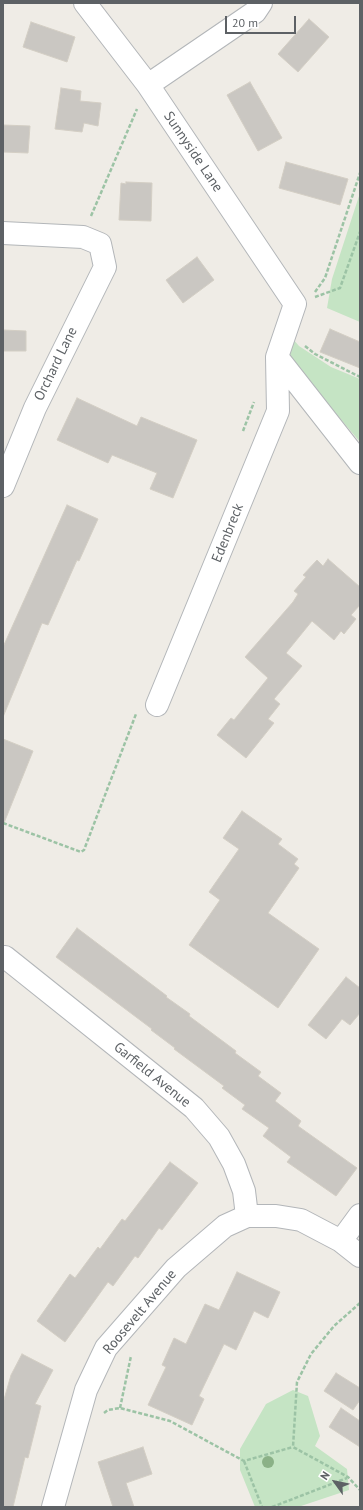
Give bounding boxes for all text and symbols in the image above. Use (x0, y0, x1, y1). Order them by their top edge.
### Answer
scale bar (227, 8, 298, 34)
text: 20 m (232, 15, 258, 30)
street label: Sunnyside Lane (160, 109, 226, 195)
street label: Orchard Lane (31, 324, 81, 404)
street label: Edenbreck (209, 501, 247, 565)
street label: Garfield Avenue (110, 1039, 194, 1111)
street label: Roosevelt Avenue (100, 1266, 180, 1358)
north arrow (315, 1462, 355, 1502)
text: N (317, 1469, 333, 1482)

